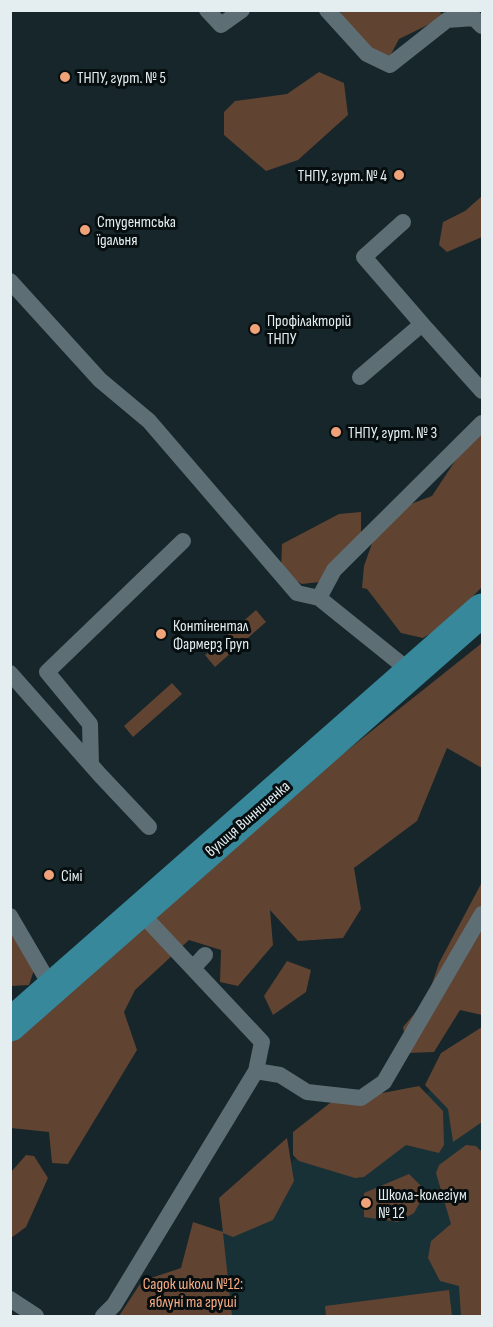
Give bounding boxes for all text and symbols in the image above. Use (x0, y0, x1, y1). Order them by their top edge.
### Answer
place label: ТНПУ, гурт. № 5 (77, 69, 166, 88)
marker: ТНПУ, гурт. № 5 (58, 70, 72, 84)
place label: ТНПУ, гурт. № 4 (298, 167, 387, 186)
marker: ТНПУ, гурт. № 4 (392, 168, 406, 182)
place label: Студентська їдальня (96, 213, 176, 250)
marker: Студентська їдальня (78, 223, 92, 237)
place label: Профілакторій ТНПУ (267, 312, 351, 349)
marker: Профілакторій ТНПУ (248, 322, 262, 336)
place label: ТНПУ, гурт. № 3 (348, 424, 437, 443)
marker: ТНПУ, гурт. № 3 (329, 425, 343, 439)
place label: Контінентал Фармерз Груп (173, 617, 249, 654)
marker: Контінентал Фармерз Груп (154, 627, 168, 641)
street label: вулиця Винниченка (202, 777, 294, 861)
place label: Сімі (61, 867, 83, 886)
marker: Сімі (42, 868, 56, 882)
place label: Школа-колегіум № 12 (378, 1186, 467, 1223)
marker: Школа-колегіум № 12 (359, 1196, 373, 1210)
park label: Садок школи №12: яблуні та груші (143, 1275, 243, 1312)

